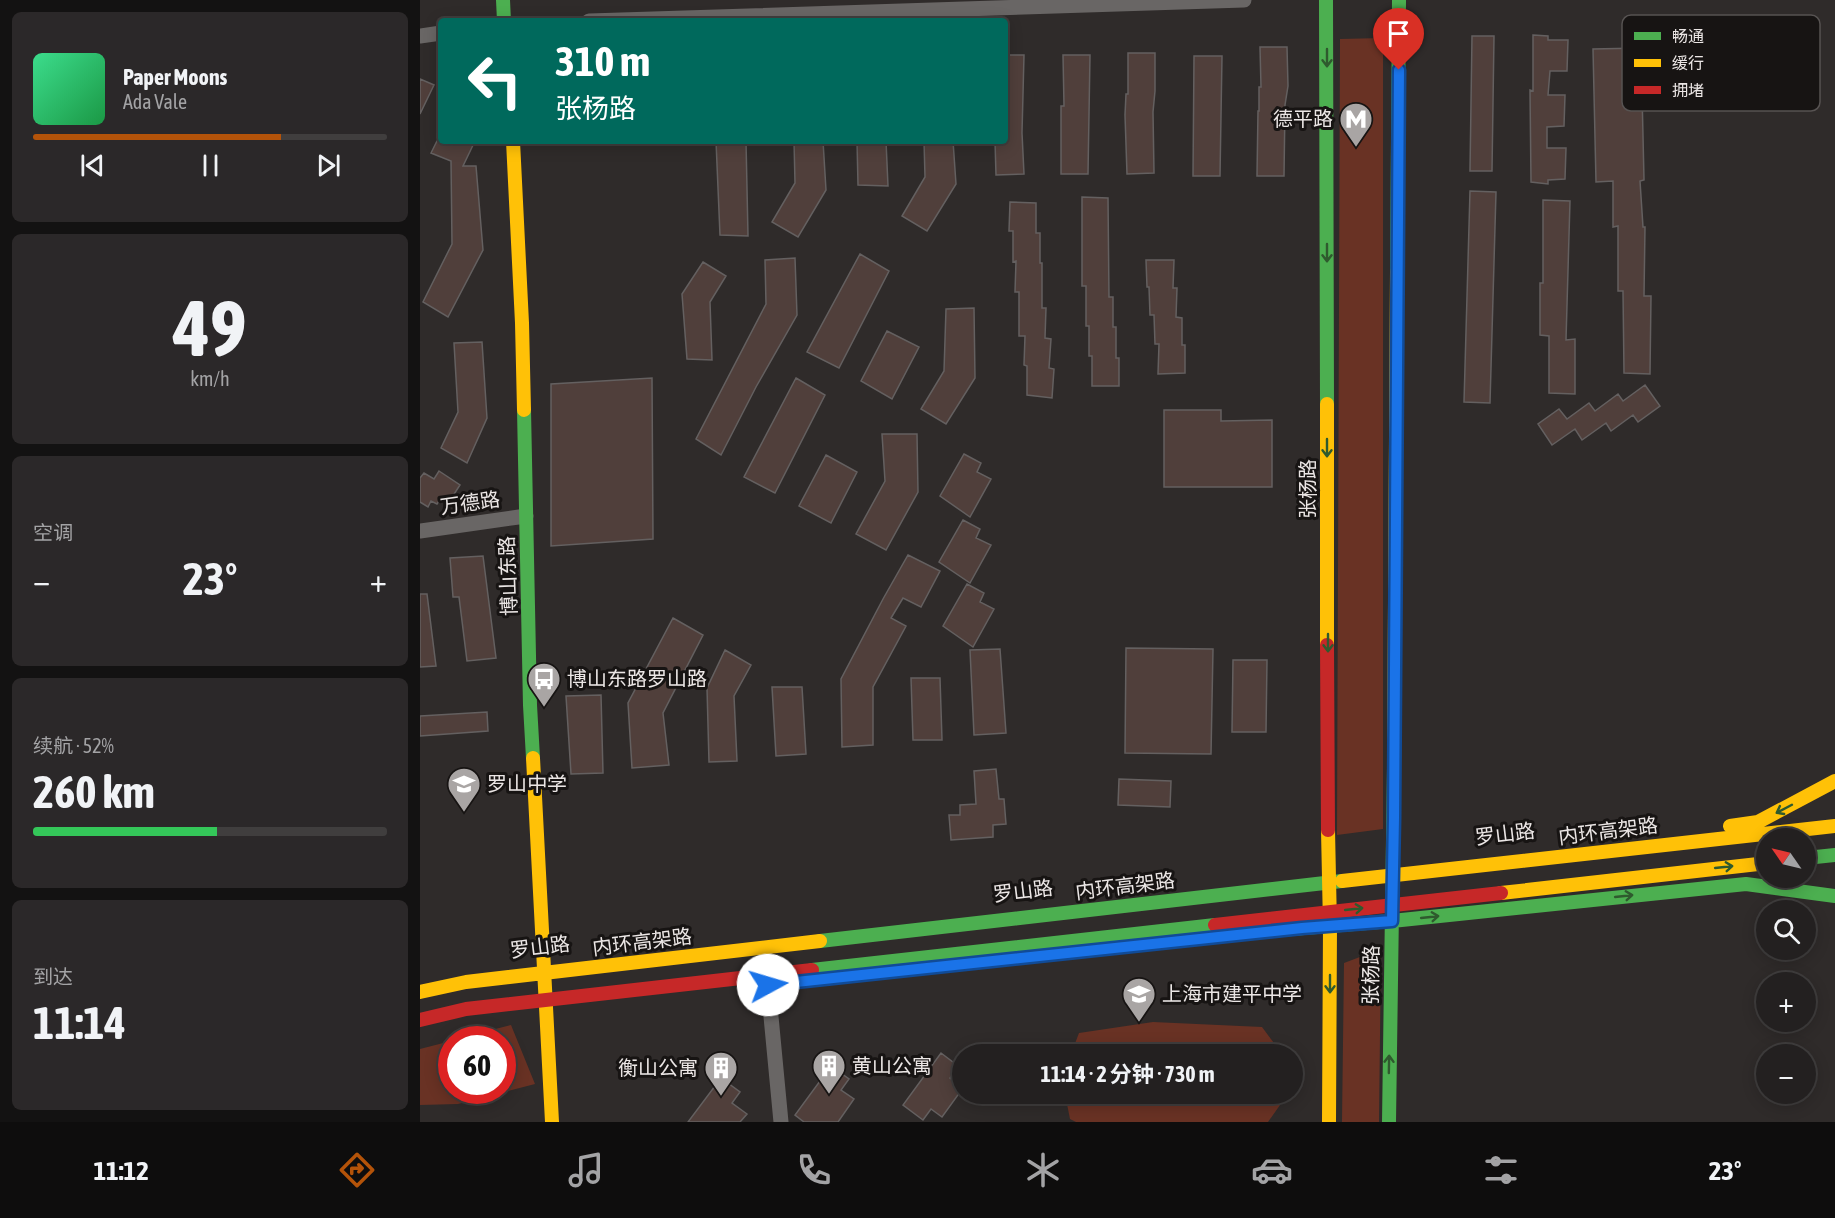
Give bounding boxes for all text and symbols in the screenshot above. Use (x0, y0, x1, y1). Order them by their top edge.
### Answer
pin (1373, 8, 1424, 70)
legend (1622, 15, 1820, 111)
icon: arrive (1382, 17, 1415, 50)
text: 畅通 (1672, 27, 1704, 45)
text: 310 m (555, 37, 650, 85)
icon: left (456, 42, 534, 120)
one-way arrow (1321, 48, 1332, 68)
text: 缓行 (1672, 54, 1704, 72)
text: Paper Moons (123, 64, 227, 90)
text: 拥堵 (1672, 81, 1704, 99)
text: Ada Vale (123, 90, 187, 113)
text: 张杨路 (555, 93, 636, 124)
metro station icon: 德平路 (1338, 101, 1374, 148)
place label: 德平路 (1273, 107, 1333, 130)
icon: previous (76, 149, 109, 182)
icon: pause (194, 149, 227, 182)
icon: next (312, 149, 345, 182)
one-way arrow (1321, 243, 1333, 263)
text: 49 (173, 283, 247, 373)
text: km/h (190, 367, 230, 390)
one-way arrow (1321, 438, 1333, 458)
street label: 张杨路 (1296, 459, 1319, 519)
street label: 万德路 (439, 487, 501, 518)
text: 空调 (33, 521, 73, 544)
street label: 博山东路 (495, 536, 520, 616)
text: 23° (183, 553, 237, 605)
text: − (33, 561, 50, 599)
text: + (370, 561, 387, 599)
one-way arrow (1322, 633, 1333, 653)
bus stop icon: 博山东路罗山路 (526, 661, 562, 708)
place label: 博山东路罗山路 (567, 667, 707, 690)
text: 续航 · 52% (33, 734, 114, 757)
text: 260 km (33, 766, 155, 818)
school or university icon: 罗山中学 (446, 766, 482, 813)
place label: 罗山中学 (487, 772, 567, 795)
one-way arrow (1775, 804, 1793, 815)
street label: 内环高架路 (1557, 813, 1659, 848)
street label: 罗山路 (1474, 818, 1536, 849)
north arrow (1756, 828, 1816, 888)
map controls (1756, 828, 1816, 1104)
one-way arrow (1713, 862, 1733, 873)
street label: 内环高架路 (1074, 868, 1176, 903)
street label: 罗山路 (992, 875, 1054, 906)
one-way arrow (1614, 891, 1634, 902)
button: search (1756, 900, 1816, 960)
one-way arrow (1343, 903, 1363, 914)
one-way arrow (1420, 911, 1440, 922)
street label: 内环高架路 (591, 924, 693, 959)
street label: 罗山路 (509, 931, 571, 962)
street label: 张杨路 (1358, 945, 1383, 1005)
position arrow (736, 953, 800, 1017)
text: 到达 (33, 965, 73, 988)
button: + (1756, 972, 1816, 1032)
one-way arrow (1324, 974, 1336, 994)
school or university icon: 上海市建平中学 (1121, 976, 1157, 1023)
place label: 上海市建平中学 (1162, 982, 1302, 1005)
text: 11:14 (33, 997, 126, 1049)
speed limit sign: 60 (438, 1026, 516, 1104)
button: − (1756, 1044, 1816, 1104)
building icon: 黄山公寓 (811, 1048, 847, 1095)
building icon: 衡山公寓 (703, 1050, 739, 1097)
place label: 黄山公寓 (852, 1054, 932, 1077)
one-way arrow (1384, 1054, 1395, 1074)
place label: 衡山公寓 (618, 1056, 698, 1079)
text: 11:14 · 2 分钟 · 730 m (1041, 1061, 1214, 1087)
icon: directions (336, 1149, 378, 1191)
icon: music (565, 1149, 607, 1191)
icon: phone (793, 1149, 835, 1191)
icon: climate (1022, 1149, 1064, 1191)
icon: car (1251, 1149, 1293, 1191)
icon: filters (1480, 1149, 1522, 1191)
text: 11:12 (93, 1155, 149, 1186)
text: 23° (1709, 1155, 1742, 1186)

